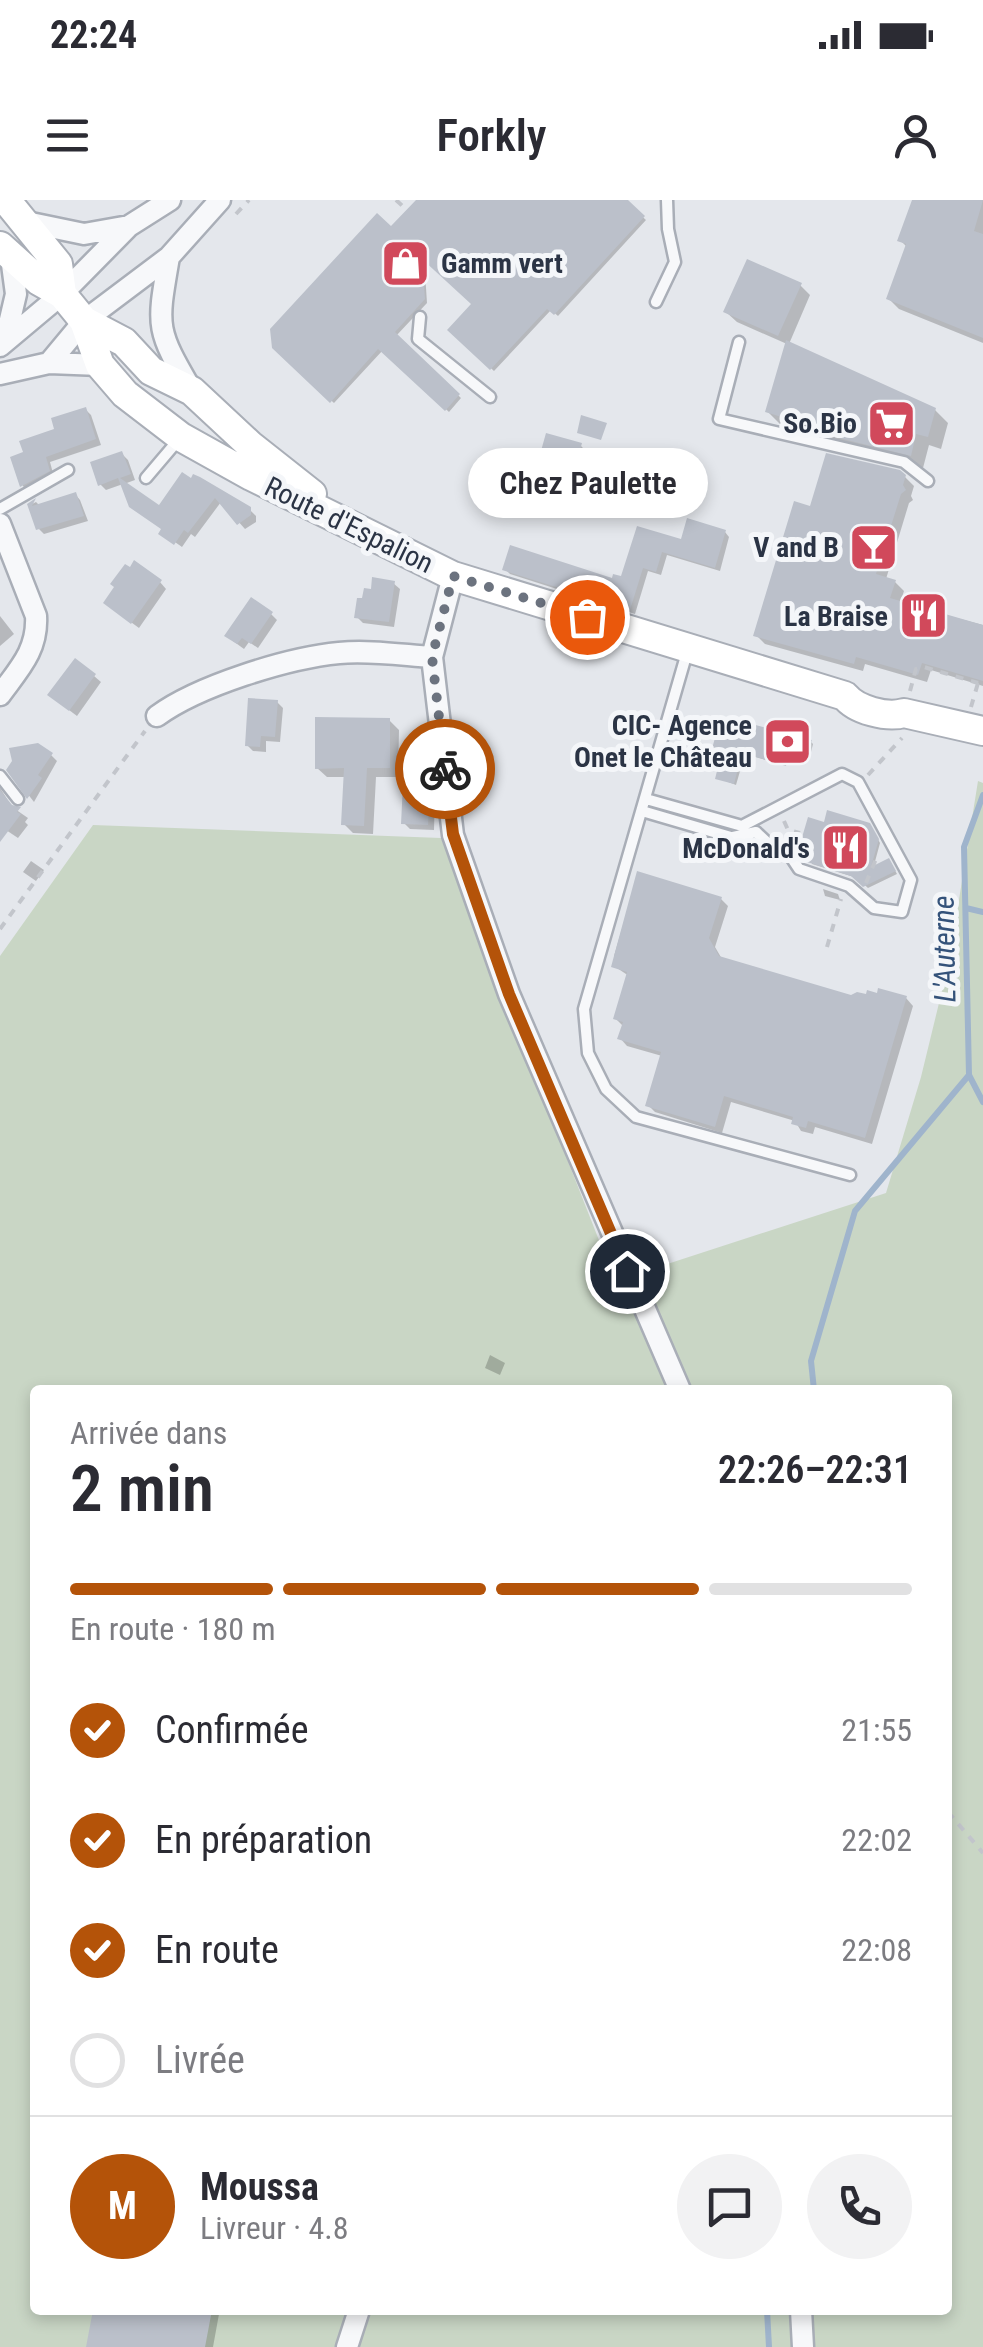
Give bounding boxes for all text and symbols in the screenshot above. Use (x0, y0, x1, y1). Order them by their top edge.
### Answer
text: 22:24 (50, 13, 137, 57)
icon: menu (40, 108, 95, 163)
icon: person (888, 108, 943, 163)
text: Forkly (436, 109, 547, 162)
shop icon: Gamm vert (380, 237, 432, 289)
place label: Gamm vert (441, 247, 563, 280)
supermarket icon: So.Bio (866, 397, 918, 449)
place label: So.Bio (783, 407, 857, 440)
callout: Chez Paulette (467, 447, 707, 517)
text: Chez Paulette (499, 464, 677, 502)
street label: Route d'Espalion (259, 470, 439, 580)
bar icon: V and B (848, 521, 900, 573)
place label: V and B (753, 531, 839, 564)
pin (545, 575, 630, 660)
icon: bag (560, 590, 615, 645)
restaurant icon: La Braise (897, 590, 949, 642)
place label: La Braise (784, 600, 888, 633)
place label: CIC- Agence Onet le Château (574, 709, 752, 774)
bank icon: CIC- Agence Onet le Château (761, 715, 813, 767)
courier (395, 719, 495, 819)
icon: bike (418, 742, 473, 797)
restaurant icon: McDonald's (819, 822, 871, 874)
place label: McDonald's (682, 832, 810, 865)
water label: L'Auterne (926, 895, 962, 1003)
pin (585, 1229, 670, 1314)
icon: home (600, 1244, 655, 1299)
text: Arrivée dans (70, 1414, 227, 1452)
text: 22:26–22:31 (718, 1448, 912, 1492)
text: 2 min (70, 1451, 214, 1527)
text: En route · 180 m (70, 1610, 276, 1648)
icon: check (70, 1703, 125, 1758)
text: Confirmée (155, 1708, 308, 1752)
text: 21:55 (841, 1711, 912, 1749)
icon: check (70, 1813, 125, 1868)
text: En préparation (155, 1818, 372, 1862)
text: 22:02 (841, 1821, 912, 1859)
icon: check (70, 1923, 125, 1978)
text: En route (155, 1928, 279, 1972)
text: 22:08 (841, 1931, 912, 1969)
text: Livrée (155, 2038, 245, 2082)
button: chat (677, 2154, 782, 2259)
button: phone (807, 2154, 912, 2259)
text: Moussa (200, 2165, 319, 2209)
text: M (108, 2184, 137, 2228)
text: Livreur · 4.8 (200, 2209, 348, 2247)

